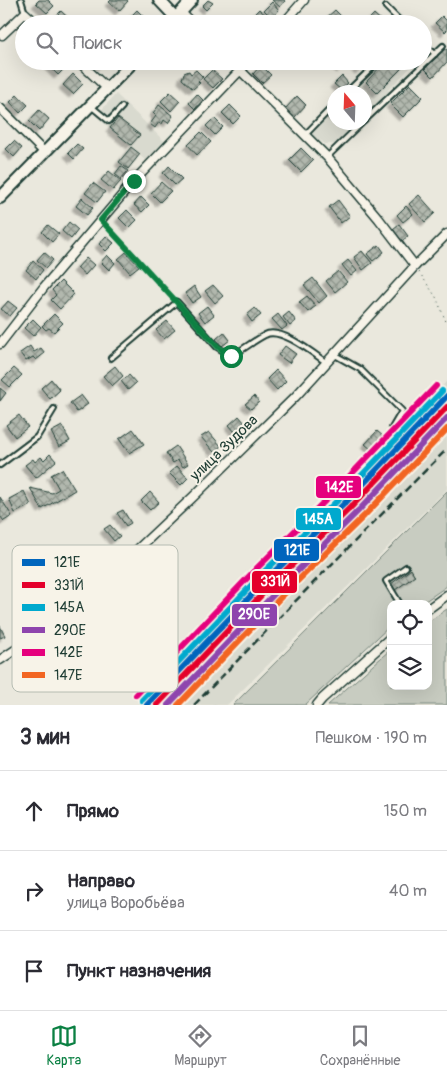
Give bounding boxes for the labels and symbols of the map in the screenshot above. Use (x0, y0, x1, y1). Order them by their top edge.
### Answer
north arrow (327, 85, 372, 130)
route end (123, 170, 146, 193)
route start (220, 345, 243, 368)
street label: улица Зудова (185, 411, 262, 486)
line badge: 142Е (315, 475, 362, 499)
text: 142Е (325, 479, 354, 496)
line badge: 145А (295, 507, 342, 531)
text: 145А (303, 511, 333, 528)
line badge: 121Е (273, 538, 320, 562)
text: 121Е (284, 542, 311, 559)
legend (12, 545, 178, 692)
text: 121Е (54, 554, 80, 571)
line badge: 331Й (251, 570, 298, 594)
text: 331Й (260, 573, 290, 590)
text: 331Й (54, 577, 84, 594)
text: 145А (54, 599, 84, 616)
line badge: 290Е (231, 603, 278, 627)
text: 290Е (238, 606, 271, 623)
text: 290Е (54, 622, 86, 639)
text: 142Е (54, 644, 83, 661)
text: 147Е (54, 667, 82, 684)

